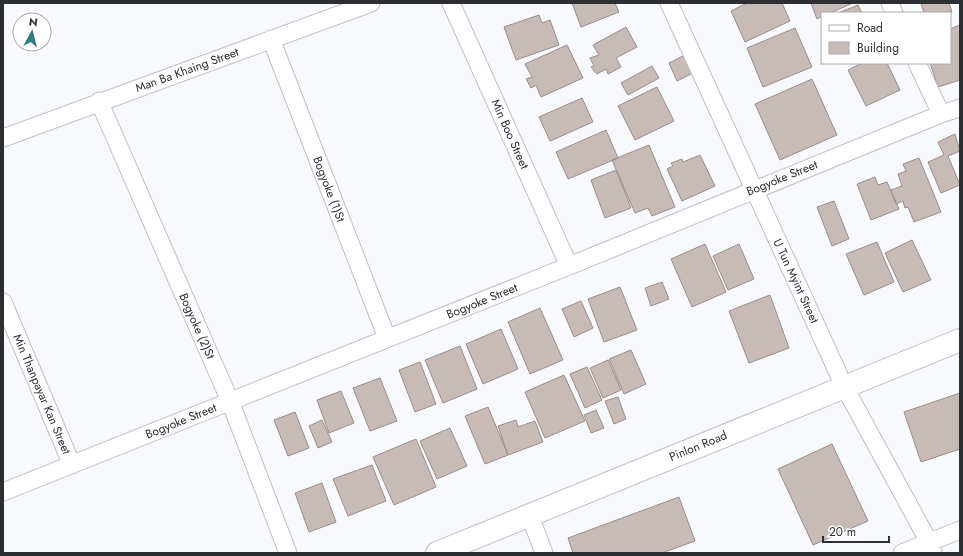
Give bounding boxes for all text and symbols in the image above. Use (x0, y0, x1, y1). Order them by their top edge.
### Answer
north arrow (12, 12, 52, 52)
legend (821, 12, 951, 64)
text: N (28, 14, 39, 31)
text: Road (857, 19, 883, 37)
text: Building (857, 39, 899, 57)
street label: Man Ba Khaing Street (133, 43, 241, 97)
street label: Min Boo Street (487, 96, 533, 172)
street label: Bogyoke (1)St (308, 154, 350, 225)
street label: Bogyoke Street (744, 156, 820, 200)
street label: U Tun Myint Street (769, 236, 824, 326)
street label: Bogyoke Street (444, 279, 520, 323)
street label: Bogyoke (2)St (174, 290, 220, 362)
street label: Min Thanpayar Kan Street (8, 331, 76, 457)
street label: Bogyoke Street (143, 399, 219, 443)
street label: Pinlon Road (666, 426, 730, 466)
scale bar (823, 518, 889, 544)
text: 20 m (829, 523, 856, 541)

